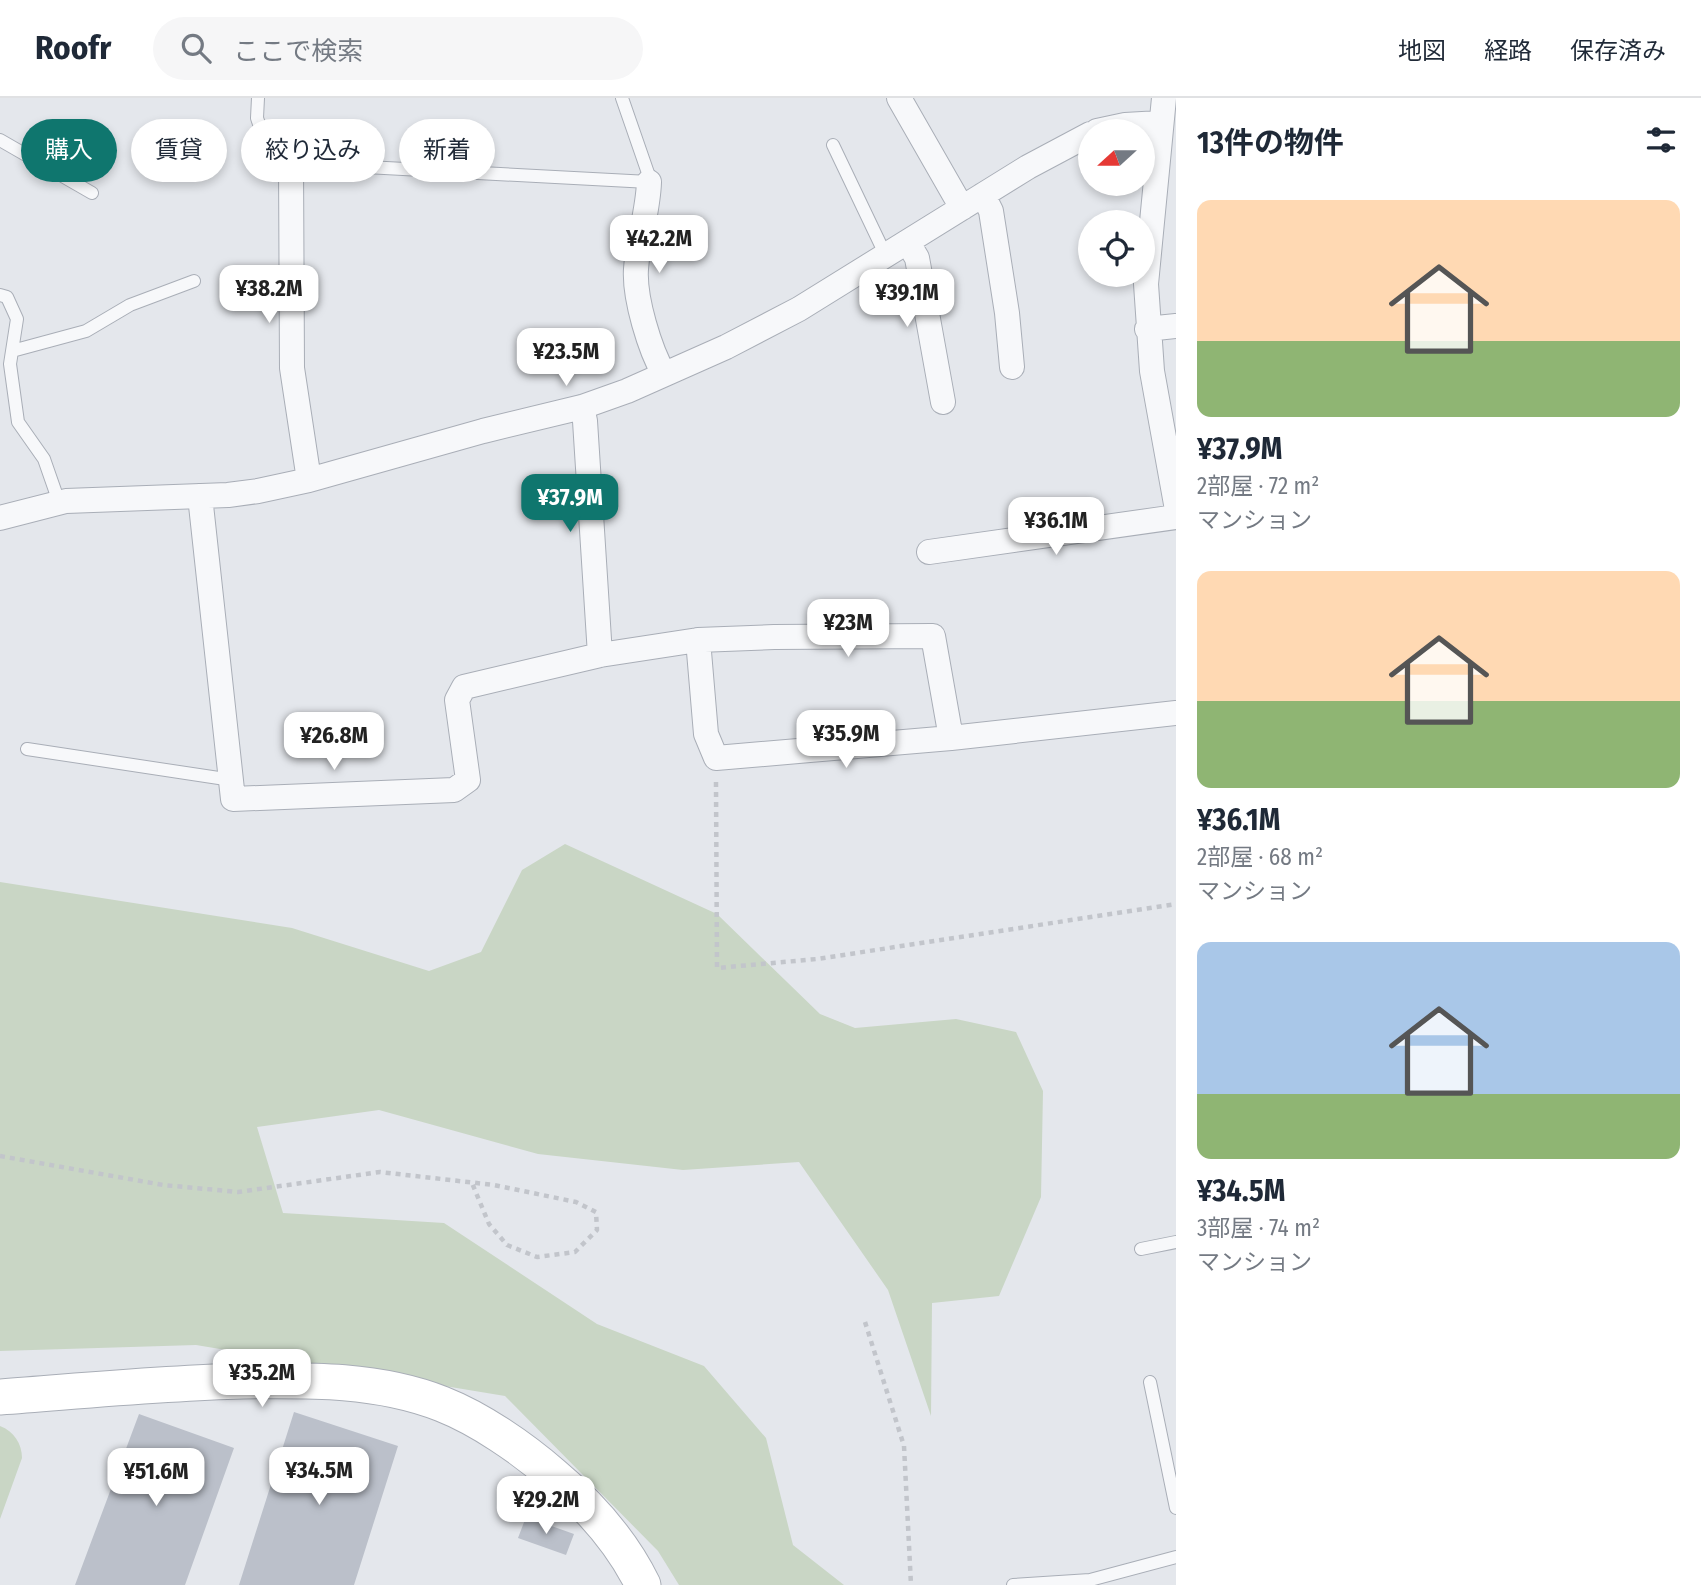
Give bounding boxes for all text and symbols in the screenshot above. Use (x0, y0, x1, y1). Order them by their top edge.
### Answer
search box (153, 17, 643, 80)
text: Roofr (35, 28, 111, 68)
icon: search (177, 29, 215, 67)
text: ここで検索 (233, 36, 363, 67)
text: 地図 (1398, 37, 1446, 65)
text: 経路 (1484, 37, 1532, 65)
text: 保存済み (1570, 37, 1666, 65)
chip: 購入 (21, 119, 117, 182)
chip: 賃貸 (131, 119, 227, 182)
chip: 絞り込み (241, 119, 385, 182)
chip: 新着 (399, 119, 495, 182)
north arrow (1078, 119, 1155, 196)
map controls (1078, 119, 1155, 287)
icon: filters (1642, 121, 1680, 159)
text: 13件の物件 (1197, 125, 1344, 161)
button: locate (1078, 210, 1155, 287)
pin: ¥42.2M (602, 216, 716, 275)
text: ¥42.2M (626, 224, 692, 252)
icon: home (1376, 246, 1502, 372)
pin: ¥38.2M (212, 266, 326, 325)
pin: ¥39.1M (850, 270, 964, 329)
text: ¥38.2M (235, 274, 303, 302)
text: ¥39.1M (875, 278, 939, 306)
pin: ¥23.5M (509, 328, 623, 388)
text: ¥23.5M (533, 337, 599, 365)
text: ¥37.9M (1197, 431, 1282, 467)
text: 2部屋 · 72 m² (1197, 472, 1319, 500)
pin: ¥37.9M (513, 474, 627, 534)
text: ¥37.9M (537, 483, 603, 511)
pin: ¥36.1M (999, 498, 1113, 557)
text: ¥36.1M (1024, 506, 1088, 534)
text: マンション (1197, 506, 1312, 534)
pin: ¥23M (807, 600, 889, 659)
text: ¥23M (823, 608, 873, 636)
icon: home (1376, 617, 1502, 743)
pin: ¥35.9M (789, 710, 903, 770)
pin: ¥26.8M (277, 712, 391, 772)
text: ¥35.9M (812, 719, 880, 747)
text: ¥26.8M (300, 721, 368, 749)
text: ¥36.1M (1197, 802, 1280, 838)
text: 2部屋 · 68 m² (1197, 843, 1323, 871)
text: マンション (1197, 877, 1312, 905)
icon: home (1376, 988, 1502, 1114)
text: ¥34.5M (1197, 1173, 1285, 1209)
text: 3部屋 · 74 m² (1197, 1214, 1320, 1242)
text: マンション (1197, 1248, 1312, 1276)
pin: ¥35.2M (205, 1350, 319, 1409)
text: ¥35.2M (229, 1358, 295, 1386)
pin: ¥51.6M (99, 1448, 213, 1508)
pin: ¥34.5M (262, 1448, 376, 1507)
text: ¥34.5M (285, 1456, 353, 1484)
text: ¥51.6M (123, 1457, 189, 1485)
pin: ¥29.2M (489, 1476, 603, 1536)
text: ¥29.2M (513, 1485, 579, 1513)

